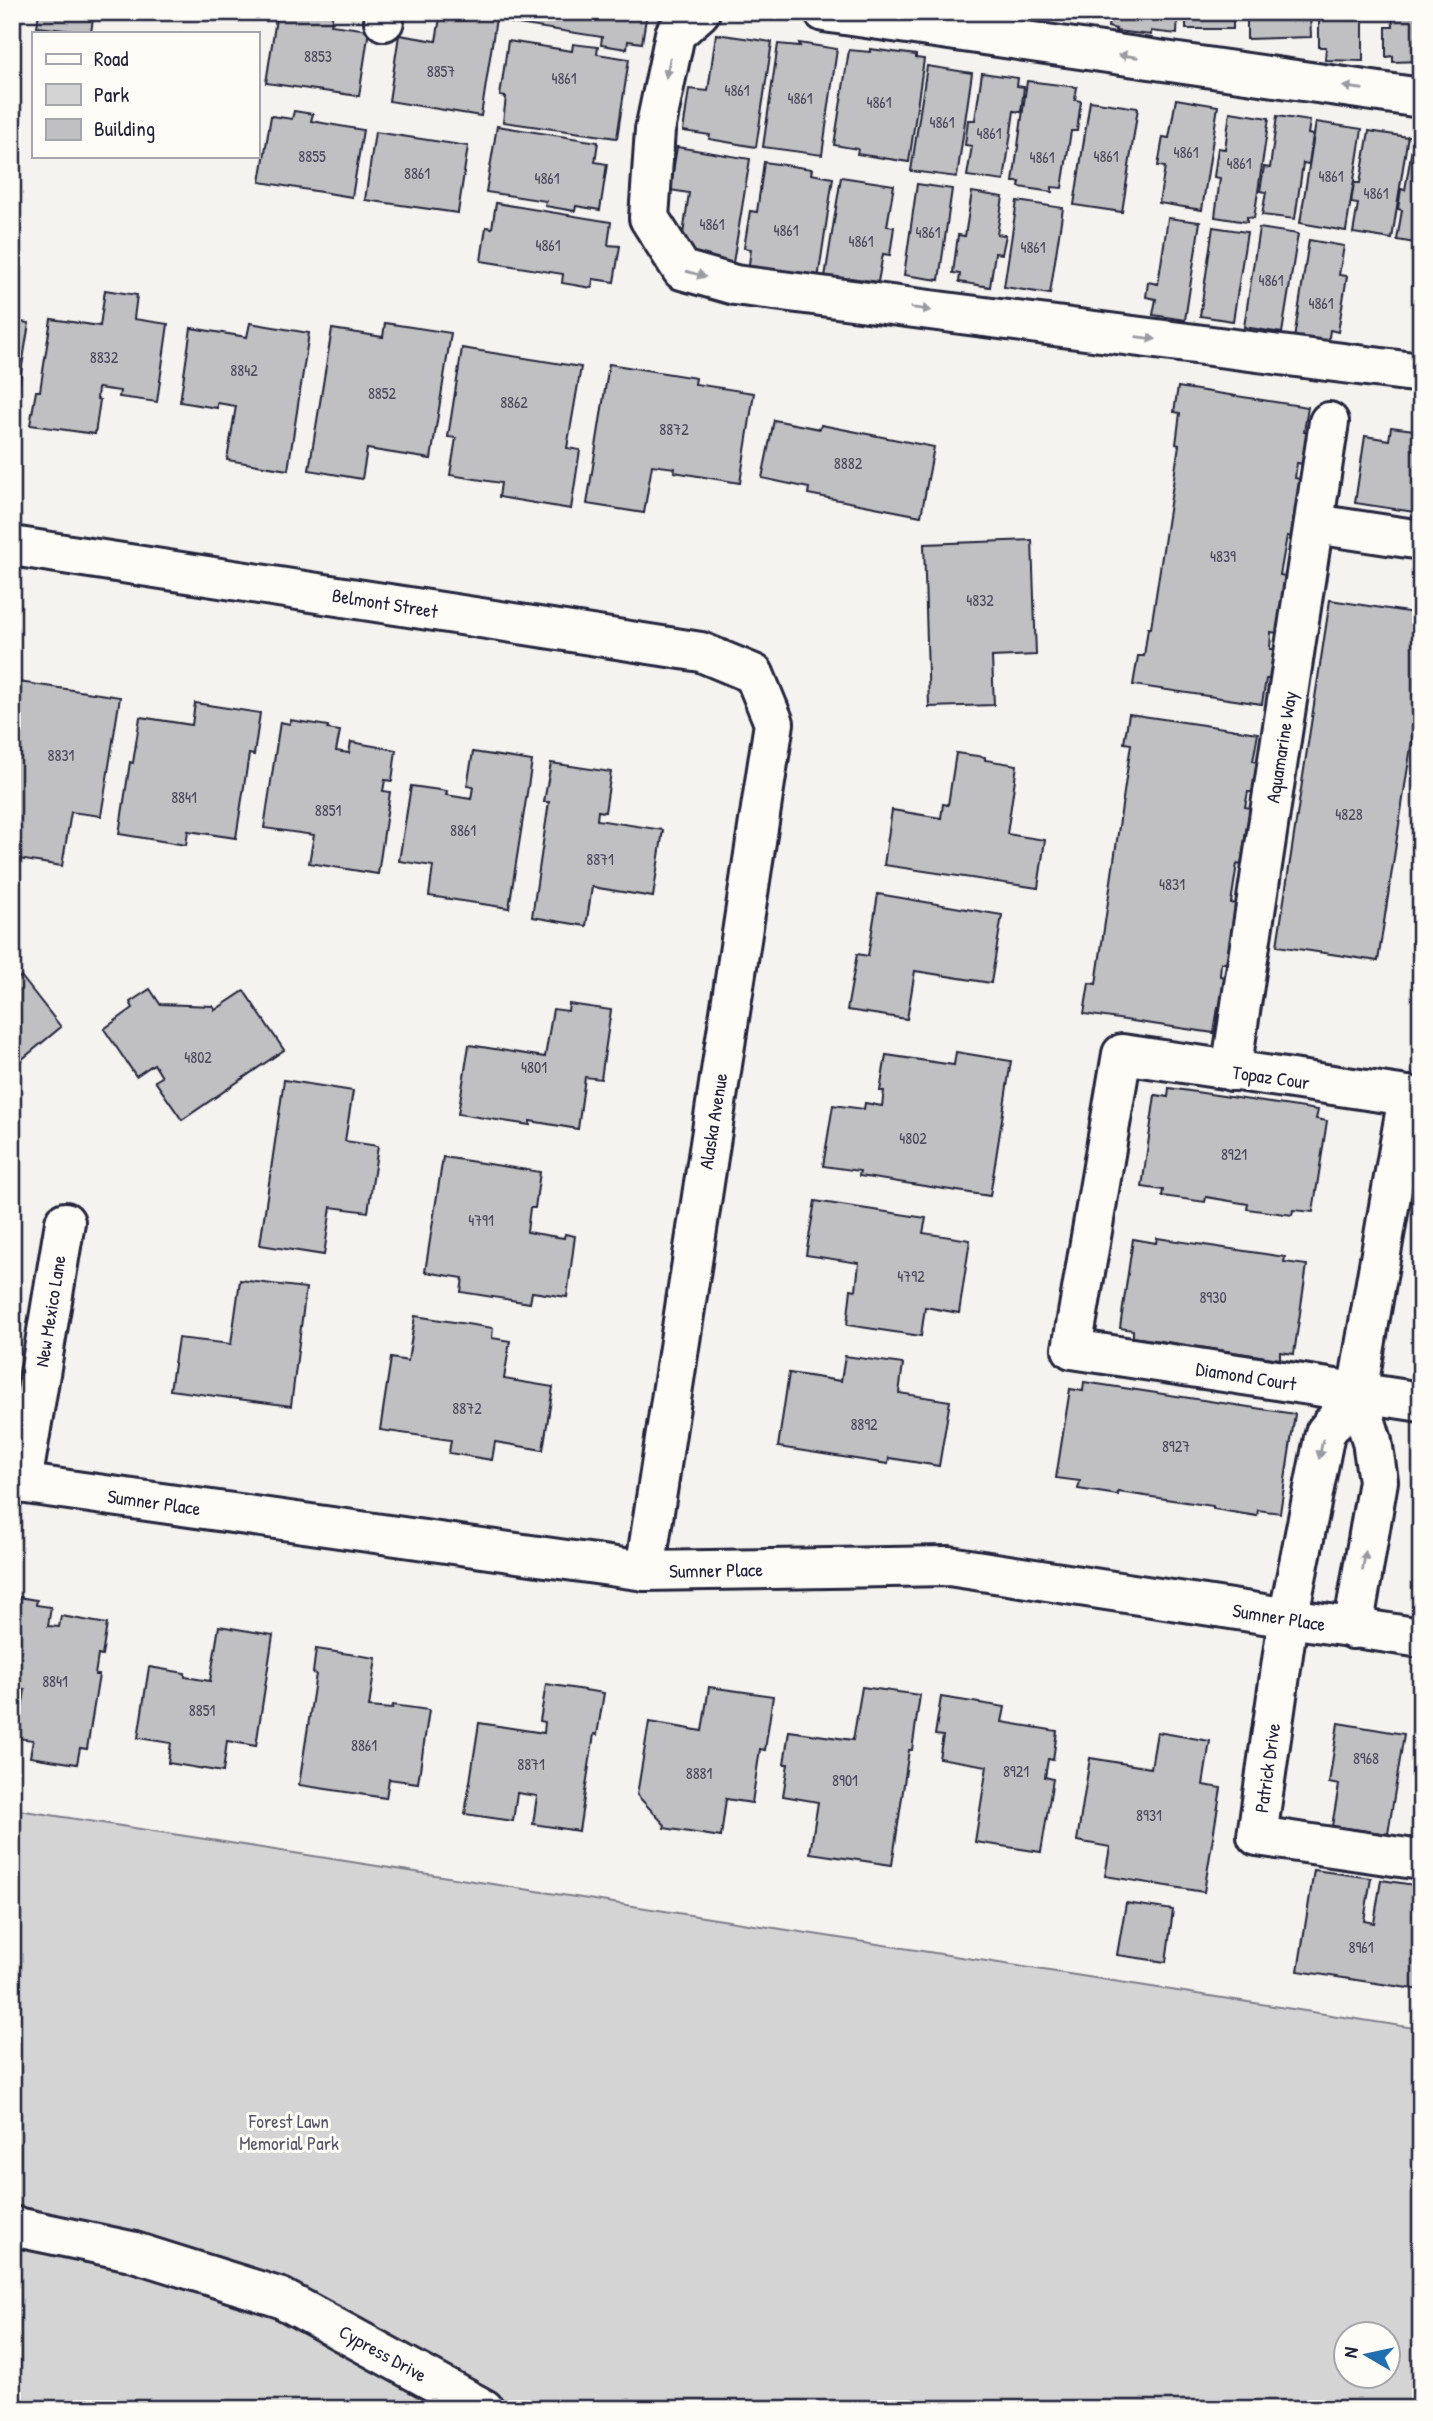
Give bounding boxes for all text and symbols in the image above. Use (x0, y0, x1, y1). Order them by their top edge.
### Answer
legend (32, 32, 259, 158)
text: Road (94, 44, 128, 73)
house number: 8853 (304, 45, 332, 67)
one-way arrow (1117, 50, 1139, 61)
one-way arrow (663, 57, 674, 79)
house number: 8857 (427, 60, 455, 82)
house number: 4861 (551, 67, 577, 89)
house number: 4861 (724, 79, 750, 101)
text: Park (94, 80, 129, 109)
one-way arrow (1342, 82, 1364, 93)
house number: 4861 (787, 87, 813, 109)
house number: 4861 (866, 91, 892, 113)
house number: 4861 (929, 111, 955, 133)
text: Building (94, 114, 155, 143)
house number: 4861 (976, 122, 1002, 144)
house number: 4861 (1173, 141, 1199, 163)
house number: 8855 (298, 145, 326, 167)
house number: 4861 (1093, 145, 1119, 167)
house number: 4861 (1029, 146, 1055, 168)
house number: 4861 (1226, 152, 1252, 174)
house number: 8861 (404, 162, 430, 184)
house number: 4861 (1318, 165, 1344, 187)
house number: 4861 (534, 167, 560, 189)
house number: 4861 (1363, 182, 1389, 204)
house number: 4861 (699, 213, 725, 235)
house number: 4861 (773, 219, 799, 241)
house number: 4861 (915, 221, 941, 243)
house number: 4861 (848, 230, 874, 252)
house number: 4861 (535, 234, 561, 256)
house number: 4861 (1020, 236, 1046, 258)
one-way arrow (686, 269, 708, 280)
house number: 4861 (1258, 269, 1284, 291)
house number: 4861 (1308, 292, 1334, 314)
one-way arrow (910, 304, 932, 315)
one-way arrow (1136, 333, 1158, 344)
house number: 8832 (90, 346, 119, 368)
house number: 8842 (230, 359, 258, 381)
house number: 8852 (368, 382, 397, 404)
house number: 8862 (500, 391, 528, 413)
house number: 8872 (659, 418, 689, 440)
house number: 8882 (834, 452, 863, 474)
house number: 4839 (1210, 545, 1236, 567)
street label: Belmont Street (330, 582, 440, 624)
house number: 4832 (966, 589, 994, 611)
street label: Aquamarine Way (1259, 689, 1303, 805)
house number: 8831 (48, 744, 75, 766)
house number: 8841 (171, 786, 197, 808)
house number: 8851 (315, 799, 341, 821)
house number: 4828 (1335, 803, 1363, 825)
house number: 8861 (450, 819, 476, 841)
house number: 8871 (586, 848, 614, 870)
house number: 4831 (1159, 873, 1185, 895)
house number: 4802 (184, 1046, 212, 1068)
house number: 4801 (521, 1056, 547, 1078)
street label: Topaz Cour (1231, 1059, 1312, 1095)
street label: Alaska Avenue (693, 1071, 733, 1171)
house number: 4802 (899, 1127, 927, 1149)
house number: 8921 (1221, 1143, 1247, 1165)
house number: 4791 (468, 1209, 494, 1231)
street label: New Mexico Lane (28, 1253, 72, 1369)
house number: 4792 (897, 1265, 925, 1287)
house number: 8930 (1199, 1286, 1227, 1308)
street label: Diamond Court (1194, 1355, 1298, 1397)
house number: 8872 (452, 1397, 482, 1419)
house number: 8892 (850, 1413, 878, 1435)
house number: 8927 (1162, 1435, 1190, 1457)
one-way arrow (1316, 1438, 1327, 1460)
street label: Sumner Place (106, 1483, 203, 1521)
one-way arrow (1359, 1550, 1370, 1572)
street label: Sumner Place (669, 1556, 763, 1584)
street label: Sumner Place (1231, 1597, 1328, 1637)
house number: 8841 (42, 1670, 68, 1692)
house number: 8851 (189, 1699, 215, 1721)
street label: Patrick Drive (1248, 1721, 1286, 1814)
house number: 8861 (351, 1734, 377, 1756)
house number: 8968 (1353, 1747, 1379, 1769)
house number: 8871 (517, 1753, 545, 1775)
house number: 8921 (1003, 1760, 1029, 1782)
house number: 8881 (686, 1762, 712, 1784)
house number: 8901 (832, 1769, 858, 1791)
house number: 8931 (1136, 1804, 1162, 1826)
house number: 8961 (1349, 1936, 1374, 1958)
park label: Forest Lawn Memorial Park (239, 2108, 339, 2156)
street label: Cypress Drive (335, 2318, 432, 2388)
north arrow (1332, 2320, 1402, 2390)
text: N (1337, 2345, 1364, 2359)

